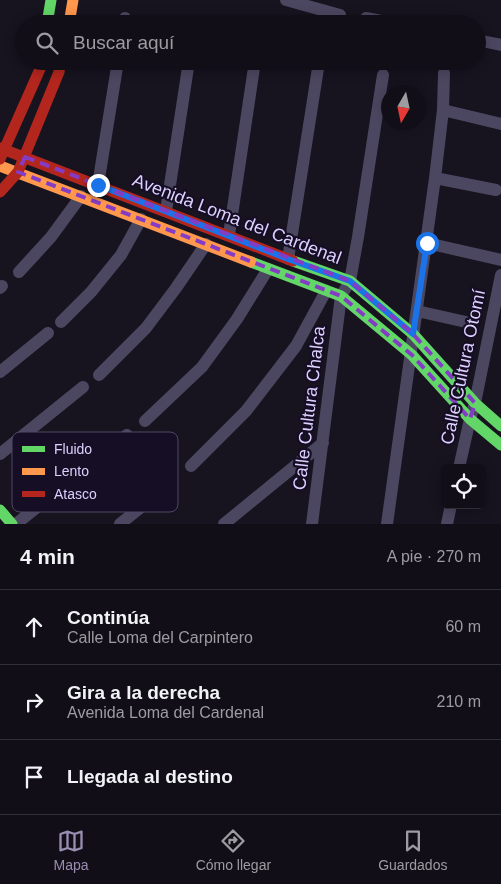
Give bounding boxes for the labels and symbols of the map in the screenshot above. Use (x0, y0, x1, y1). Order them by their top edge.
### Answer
north arrow (381, 85, 426, 130)
street label: Avenida Loma del Cardenal (130, 170, 344, 268)
route end (87, 174, 110, 197)
route start (416, 232, 439, 255)
street label: Calle Cultura Otomí (437, 288, 489, 446)
street label: Calle Cultura Chalca (289, 324, 329, 491)
legend (12, 432, 178, 512)
text: Fluido (54, 441, 92, 457)
text: Lento (54, 463, 89, 479)
text: Atasco (54, 486, 97, 502)

